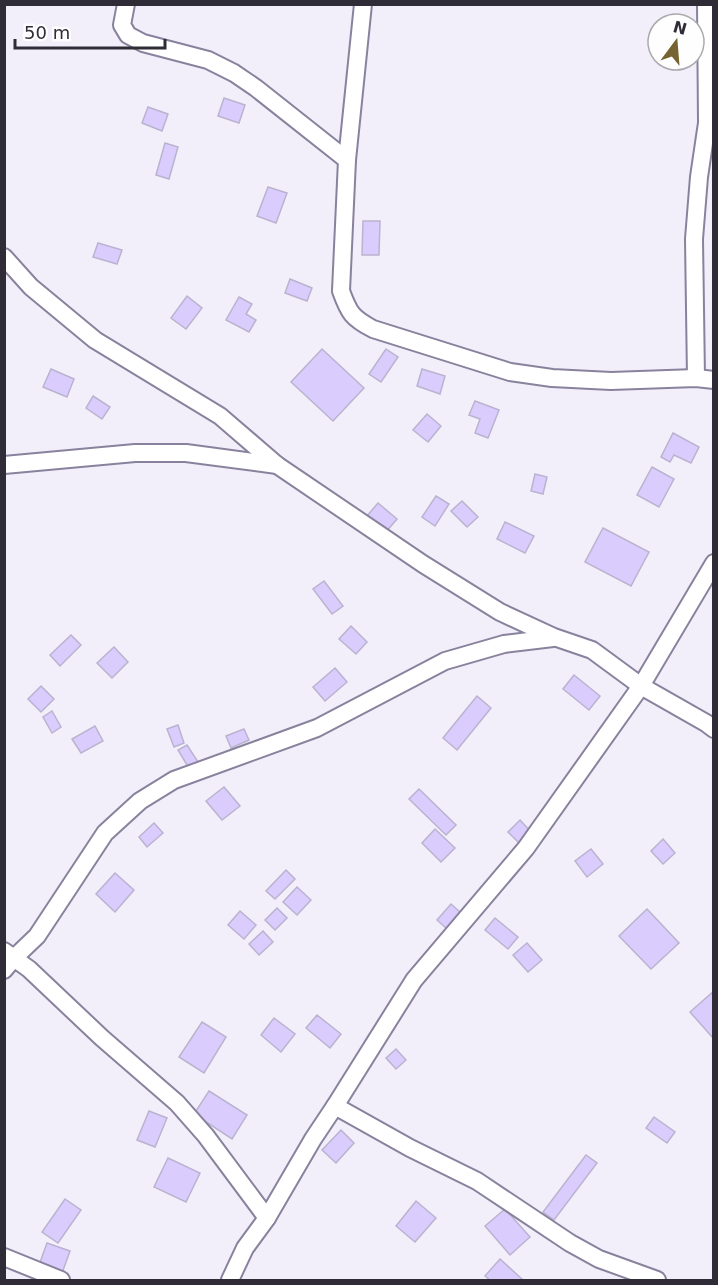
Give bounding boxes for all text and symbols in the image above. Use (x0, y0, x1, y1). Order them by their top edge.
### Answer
scale bar (15, 12, 165, 50)
north arrow (646, 12, 706, 72)
text: N (671, 17, 689, 39)
text: 50 m (24, 22, 70, 43)

